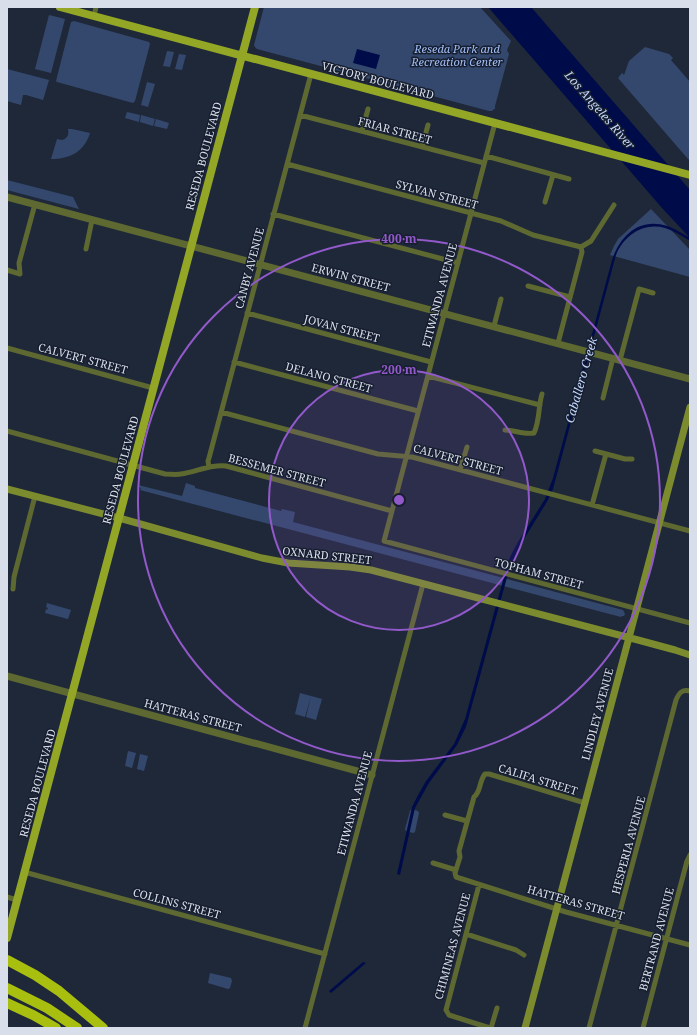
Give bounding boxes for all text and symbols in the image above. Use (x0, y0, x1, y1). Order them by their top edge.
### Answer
park label: Reseda Park and Recreation Center (410, 41, 504, 69)
street label: VICTORY BOULEVARD (320, 58, 436, 102)
water label: Los Angeles River (560, 66, 639, 153)
street label: RESEDA BOULEVARD (181, 100, 225, 212)
street label: FRIAR STREET (356, 113, 434, 147)
street label: SYLVAN STREET (394, 176, 480, 212)
street label: CANBY AVENUE (231, 226, 267, 310)
text: 400 m (381, 230, 417, 247)
street label: ETIWANDA AVENUE (418, 241, 460, 349)
street label: ERWIN STREET (310, 259, 392, 295)
street label: JOVAN STREET (302, 310, 382, 345)
water label: Caballero Creek (561, 334, 602, 425)
street label: CALVERT STREET (37, 339, 130, 377)
street label: DELANO STREET (284, 358, 374, 396)
text: 200 m (381, 361, 417, 378)
street label: RESEDA BOULEVARD (98, 414, 142, 526)
street label: CALVERT STREET (412, 440, 505, 478)
street label: BESSEMER STREET (227, 450, 328, 490)
centre of rings (392, 493, 406, 507)
street label: OXNARD STREET (282, 543, 373, 567)
street label: TOPHAM STREET (493, 554, 585, 592)
street label: LINDLEY AVENUE (577, 666, 617, 762)
street label: HATTERAS STREET (143, 695, 244, 735)
street label: RESEDA BOULEVARD (15, 727, 59, 839)
street label: ETIWANDA AVENUE (333, 749, 375, 857)
street label: CALIFA STREET (497, 760, 580, 798)
street label: HESPERIA AVENUE (608, 794, 648, 896)
street label: HATTERAS STREET (526, 881, 626, 923)
street label: COLLINS STREET (132, 884, 223, 922)
street label: BERTRAND AVENUE (635, 886, 677, 992)
street label: CHIMINEAS AVENUE (431, 891, 474, 1001)

